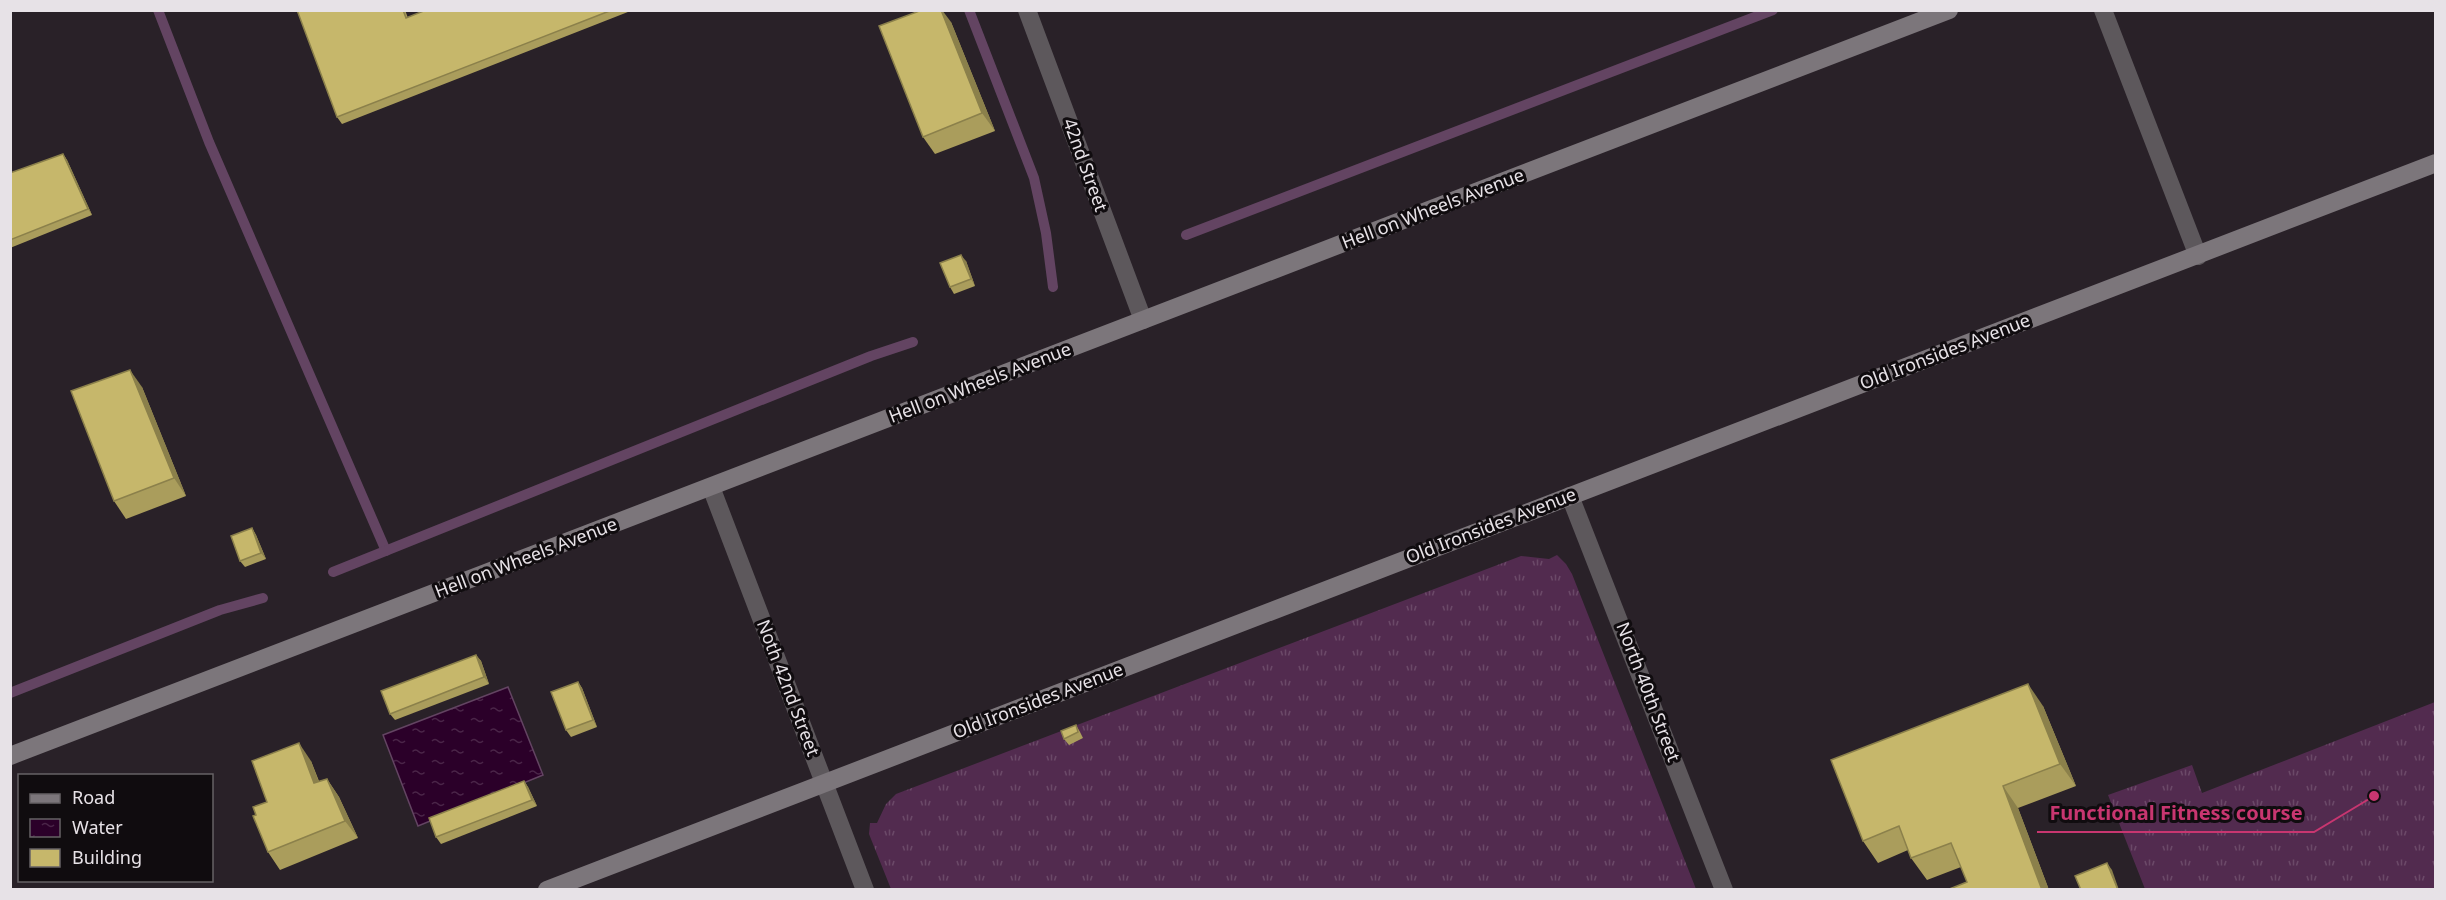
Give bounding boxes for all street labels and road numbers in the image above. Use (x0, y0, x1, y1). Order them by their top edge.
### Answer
street label: 42nd Street (1058, 115, 1114, 215)
street label: Hell on Wheels Avenue (1338, 162, 1527, 254)
street label: Old Ironsides Avenue (1856, 307, 2033, 395)
street label: Hell on Wheels Avenue (885, 336, 1074, 428)
street label: Old Ironsides Avenue (1402, 481, 1579, 569)
street label: Hell on Wheels Avenue (431, 511, 620, 603)
street label: Noth 42nd Street (752, 616, 826, 760)
street label: North 40th Street (1611, 619, 1687, 765)
street label: Old Ironsides Avenue (949, 656, 1126, 744)

